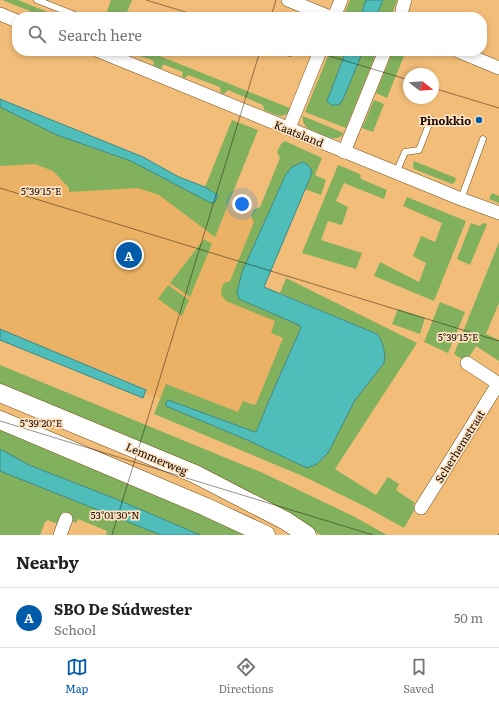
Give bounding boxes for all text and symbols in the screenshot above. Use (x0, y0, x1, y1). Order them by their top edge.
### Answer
search box (12, 12, 487, 56)
icon: search (26, 23, 48, 45)
text: Search here (58, 23, 142, 46)
north arrow (403, 68, 439, 104)
place label: Pinokkio (420, 112, 471, 128)
marker: Pinokkio (474, 115, 484, 125)
street label: Kaatsland (272, 116, 326, 150)
text: 5°39'15"E (21, 183, 61, 198)
your location (232, 194, 252, 214)
pin: A (116, 240, 142, 270)
text: 5°39'15"E (438, 329, 478, 344)
street label: Scherhemstraat (430, 406, 488, 486)
text: 5°39'20"E (20, 415, 62, 430)
street label: Lemmerweg (124, 438, 191, 479)
text: 53°01'30"N (90, 507, 140, 522)
text: Nearby (16, 549, 79, 574)
text: SBO De Súdwester (54, 597, 192, 620)
text: A (24, 608, 34, 627)
text: 50 m (454, 608, 483, 627)
text: School (54, 620, 96, 639)
tab: Map (65, 656, 88, 696)
tab: Directions (218, 656, 273, 696)
tab: Saved (403, 656, 434, 696)

